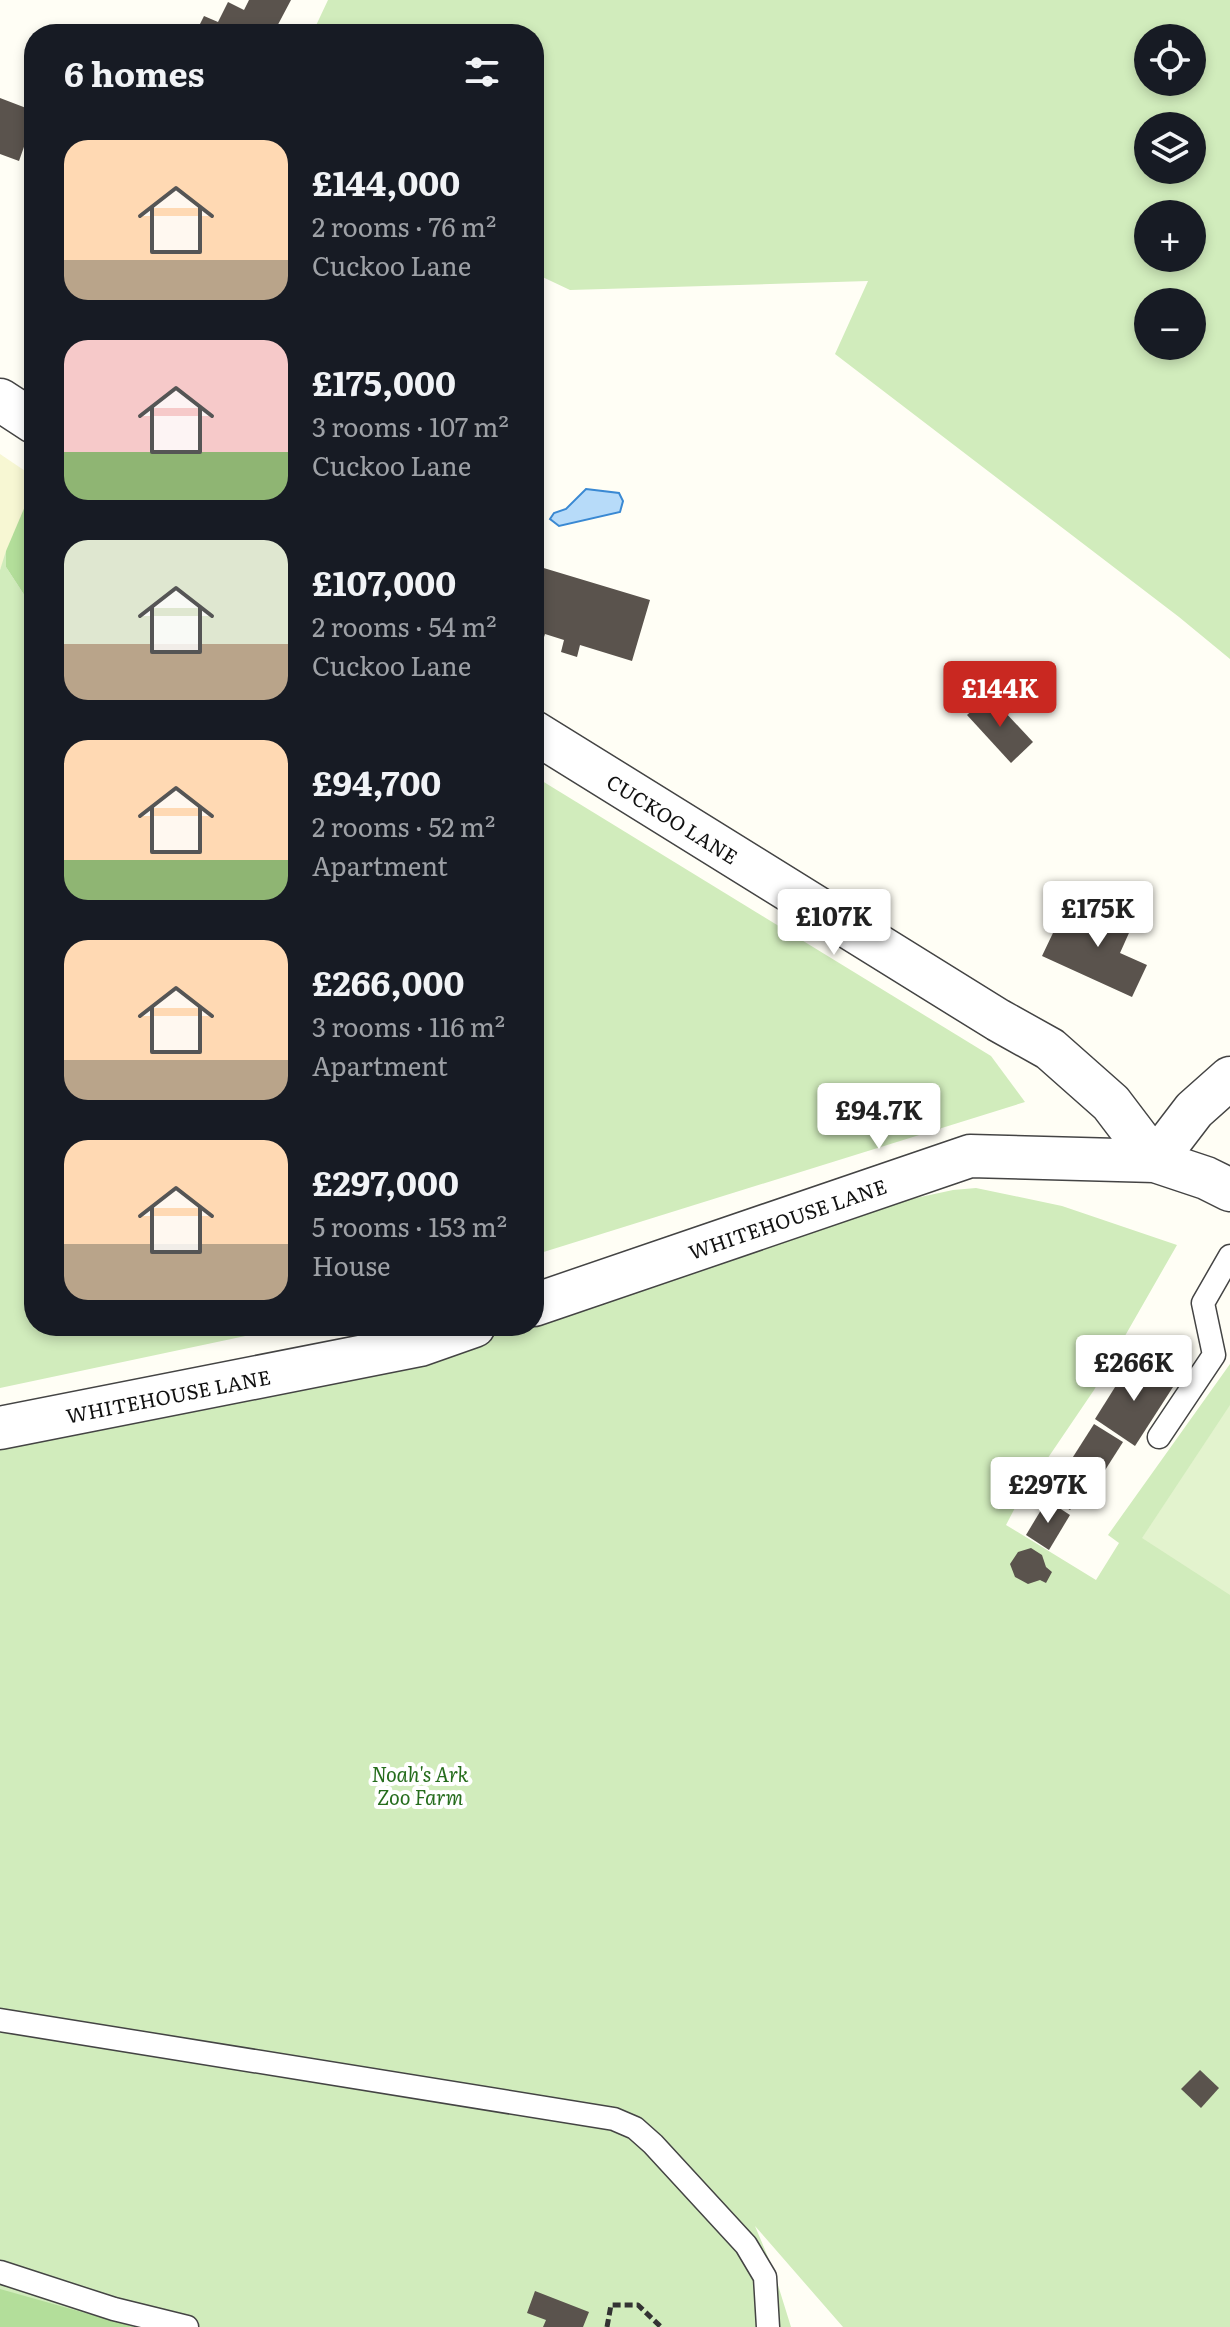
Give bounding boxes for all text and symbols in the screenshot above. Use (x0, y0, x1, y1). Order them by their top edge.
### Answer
map controls (1134, 24, 1206, 360)
button: locate (1134, 24, 1206, 96)
text: 6 homes (64, 47, 204, 97)
icon: filters (460, 50, 504, 94)
button: layers (1134, 112, 1206, 184)
text: £144,000 (312, 156, 460, 206)
icon: home (128, 172, 224, 268)
button: + (1134, 200, 1206, 272)
text: 2 rooms · 76 m² (312, 206, 496, 245)
text: Cuckoo Lane (312, 245, 471, 284)
button: − (1134, 288, 1206, 360)
text: £175,000 (312, 356, 456, 406)
icon: home (128, 372, 224, 468)
text: 3 rooms · 107 m² (312, 406, 509, 445)
text: Cuckoo Lane (312, 445, 471, 484)
text: £107,000 (312, 556, 456, 606)
icon: home (128, 572, 224, 668)
text: 2 rooms · 54 m² (312, 606, 497, 645)
text: Cuckoo Lane (312, 645, 471, 684)
pin: £144K (944, 661, 1056, 729)
text: £144K (961, 667, 1039, 706)
text: £94,700 (312, 756, 441, 806)
street label: CUCKOO LANE (602, 766, 744, 870)
icon: home (128, 772, 224, 868)
text: 2 rooms · 52 m² (312, 806, 495, 845)
text: Apartment (312, 845, 448, 884)
pin: £175K (1042, 881, 1154, 949)
text: £175K (1061, 887, 1135, 926)
pin: £107K (778, 889, 890, 957)
text: £107K (796, 895, 872, 934)
text: £266,000 (312, 956, 464, 1006)
icon: home (128, 972, 224, 1068)
text: 3 rooms · 116 m² (312, 1006, 505, 1045)
text: Apartment (312, 1045, 448, 1084)
pin: £94.7K (814, 1083, 944, 1151)
text: £94.7K (835, 1089, 923, 1128)
text: £297,000 (312, 1156, 459, 1206)
street label: WHITEHOUSE LANE (684, 1170, 890, 1266)
icon: home (128, 1172, 224, 1268)
text: 5 rooms · 153 m² (312, 1206, 507, 1245)
text: House (312, 1245, 390, 1284)
pin: £266K (1078, 1335, 1190, 1403)
text: £266K (1094, 1341, 1174, 1380)
street label: WHITEHOUSE LANE (63, 1360, 273, 1430)
pin: £297K (992, 1457, 1104, 1525)
text: £297K (1009, 1463, 1087, 1502)
park label: Noah's Ark Zoo Farm (372, 1758, 468, 1811)

